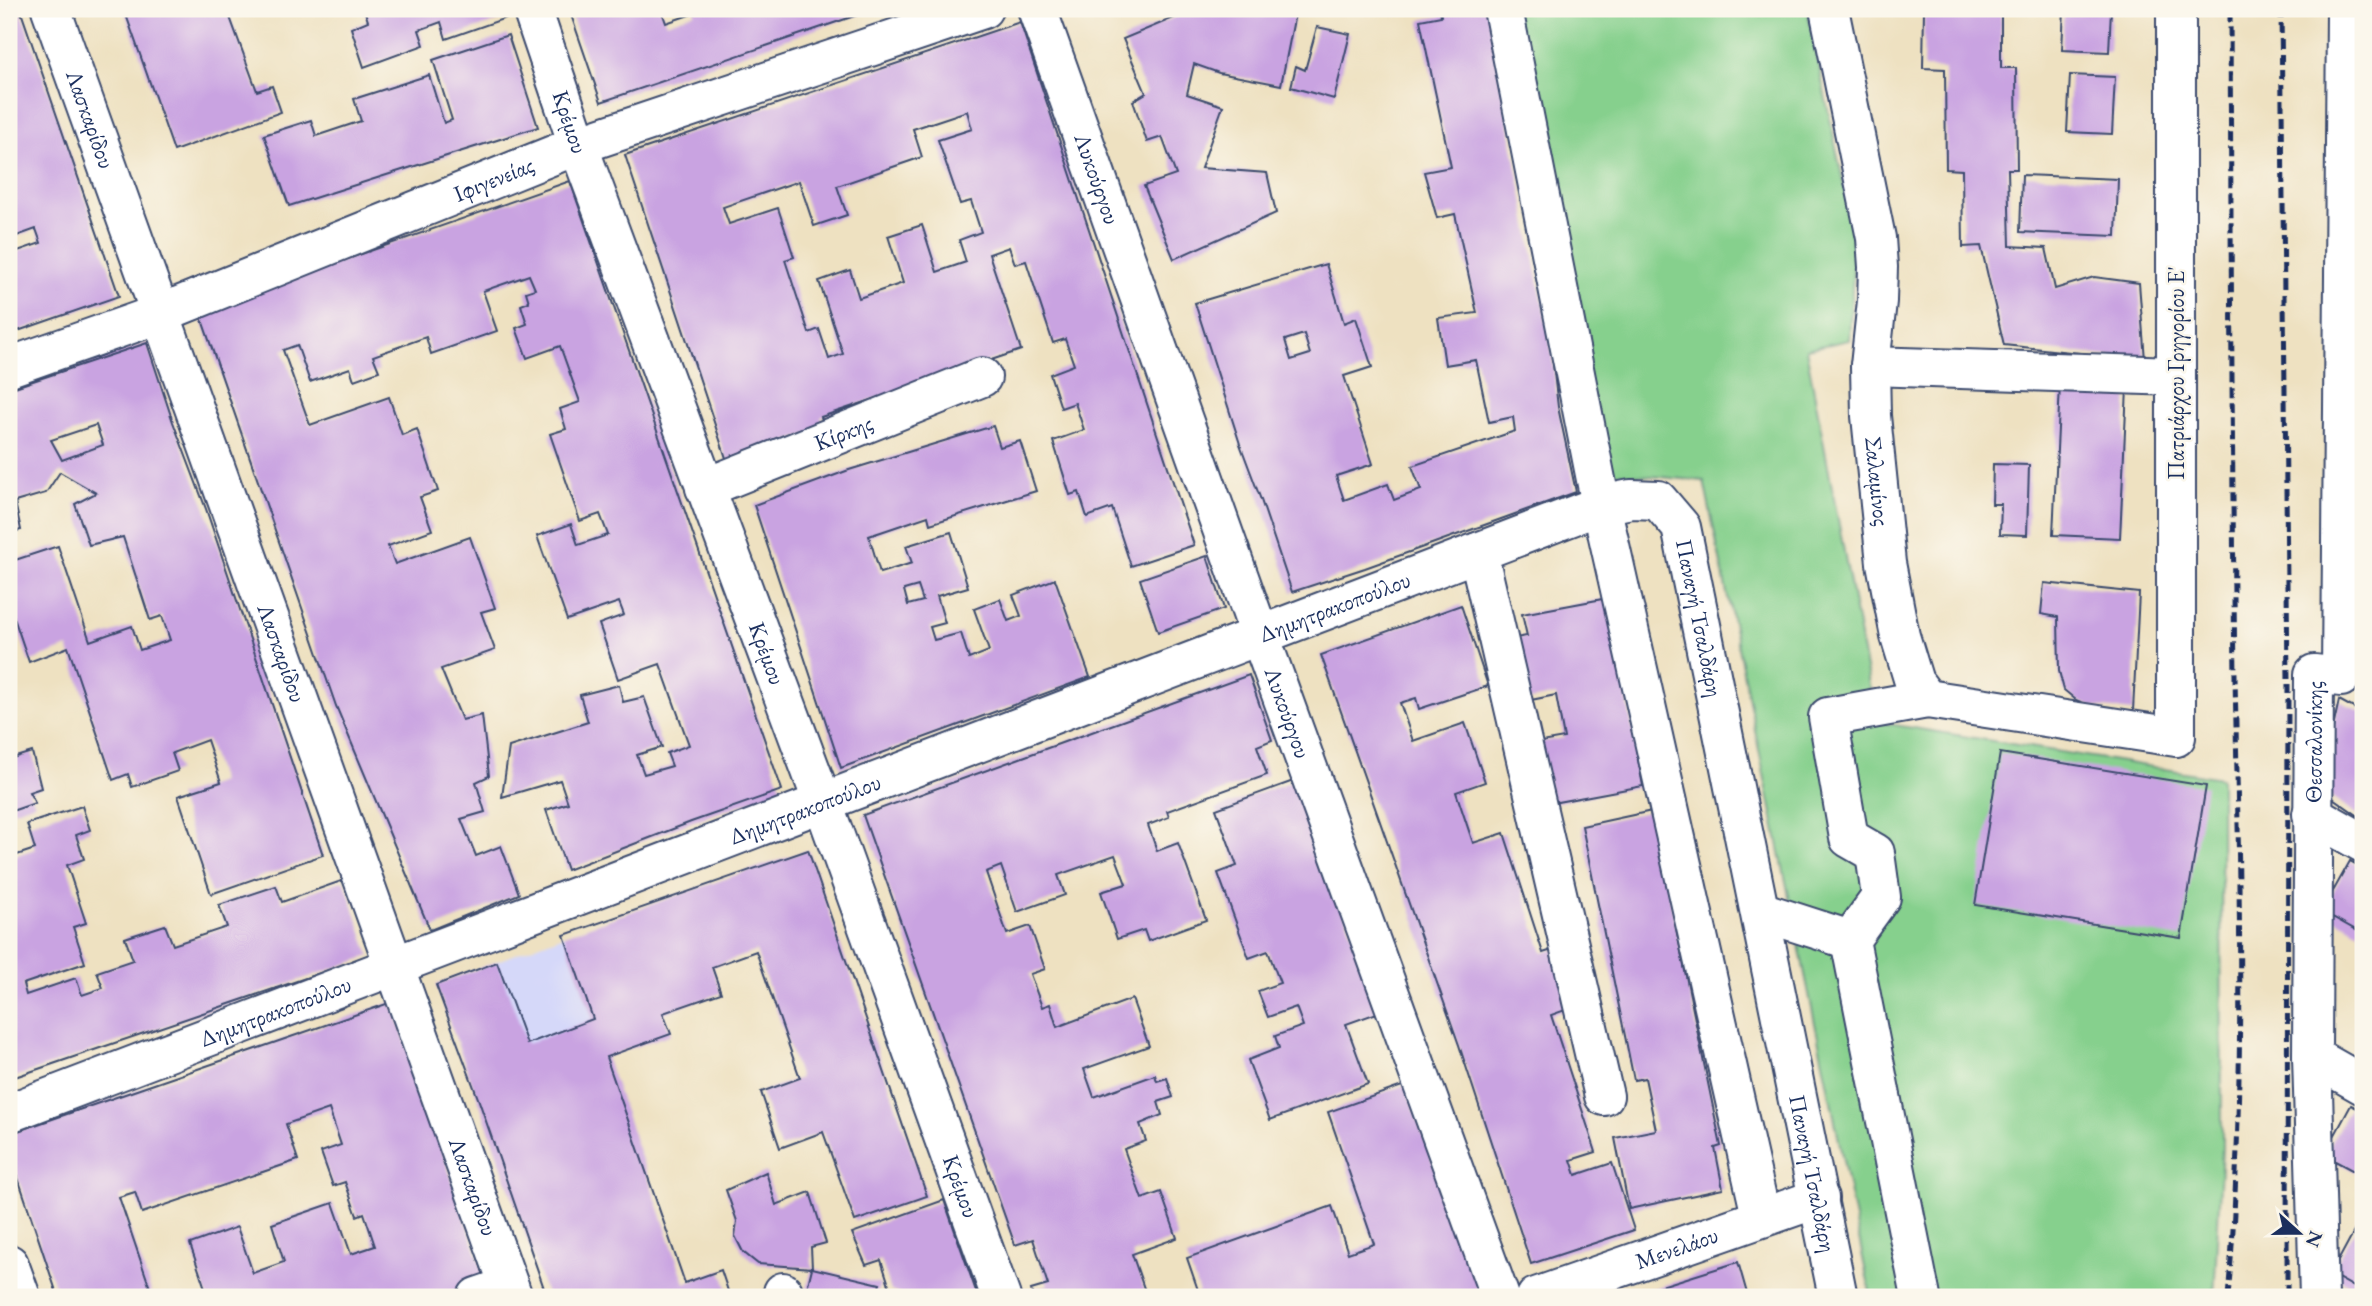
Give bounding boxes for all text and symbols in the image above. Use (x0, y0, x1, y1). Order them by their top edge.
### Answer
street label: Λασκαρίδου (59, 65, 122, 172)
street label: Κρέμου (546, 86, 595, 158)
street label: Λυκούργου (1067, 128, 1127, 228)
street label: Ιφιγενείας (449, 149, 538, 209)
street label: Πατριάρχου Γρηγορίου Ε' (2161, 266, 2191, 480)
street label: Κίρκης (810, 407, 877, 458)
street label: Σαλαμίνος (1858, 435, 1897, 528)
street label: Παναγή Τσαλδάρη (1669, 536, 1730, 699)
street label: Δημητρακοπούλου (1255, 564, 1415, 649)
street label: Λασκαρίδου (250, 599, 313, 706)
street label: Κρέμου (742, 618, 793, 689)
street label: Λυκούργου (1257, 662, 1318, 762)
street label: Θεσσαλονίκης (2298, 681, 2329, 803)
street label: Δημητρακοπούλου (725, 766, 885, 852)
street label: Δημητρακοπούλου (195, 969, 355, 1054)
street label: Παναγή Τσαλδάρη (1782, 1092, 1844, 1255)
street label: Λασκαρίδου (442, 1132, 505, 1240)
street label: Κρέμου (936, 1151, 986, 1222)
north arrow (2264, 1198, 2334, 1268)
street label: Μενελάου (1631, 1219, 1722, 1276)
text: N (2300, 1227, 2329, 1251)

